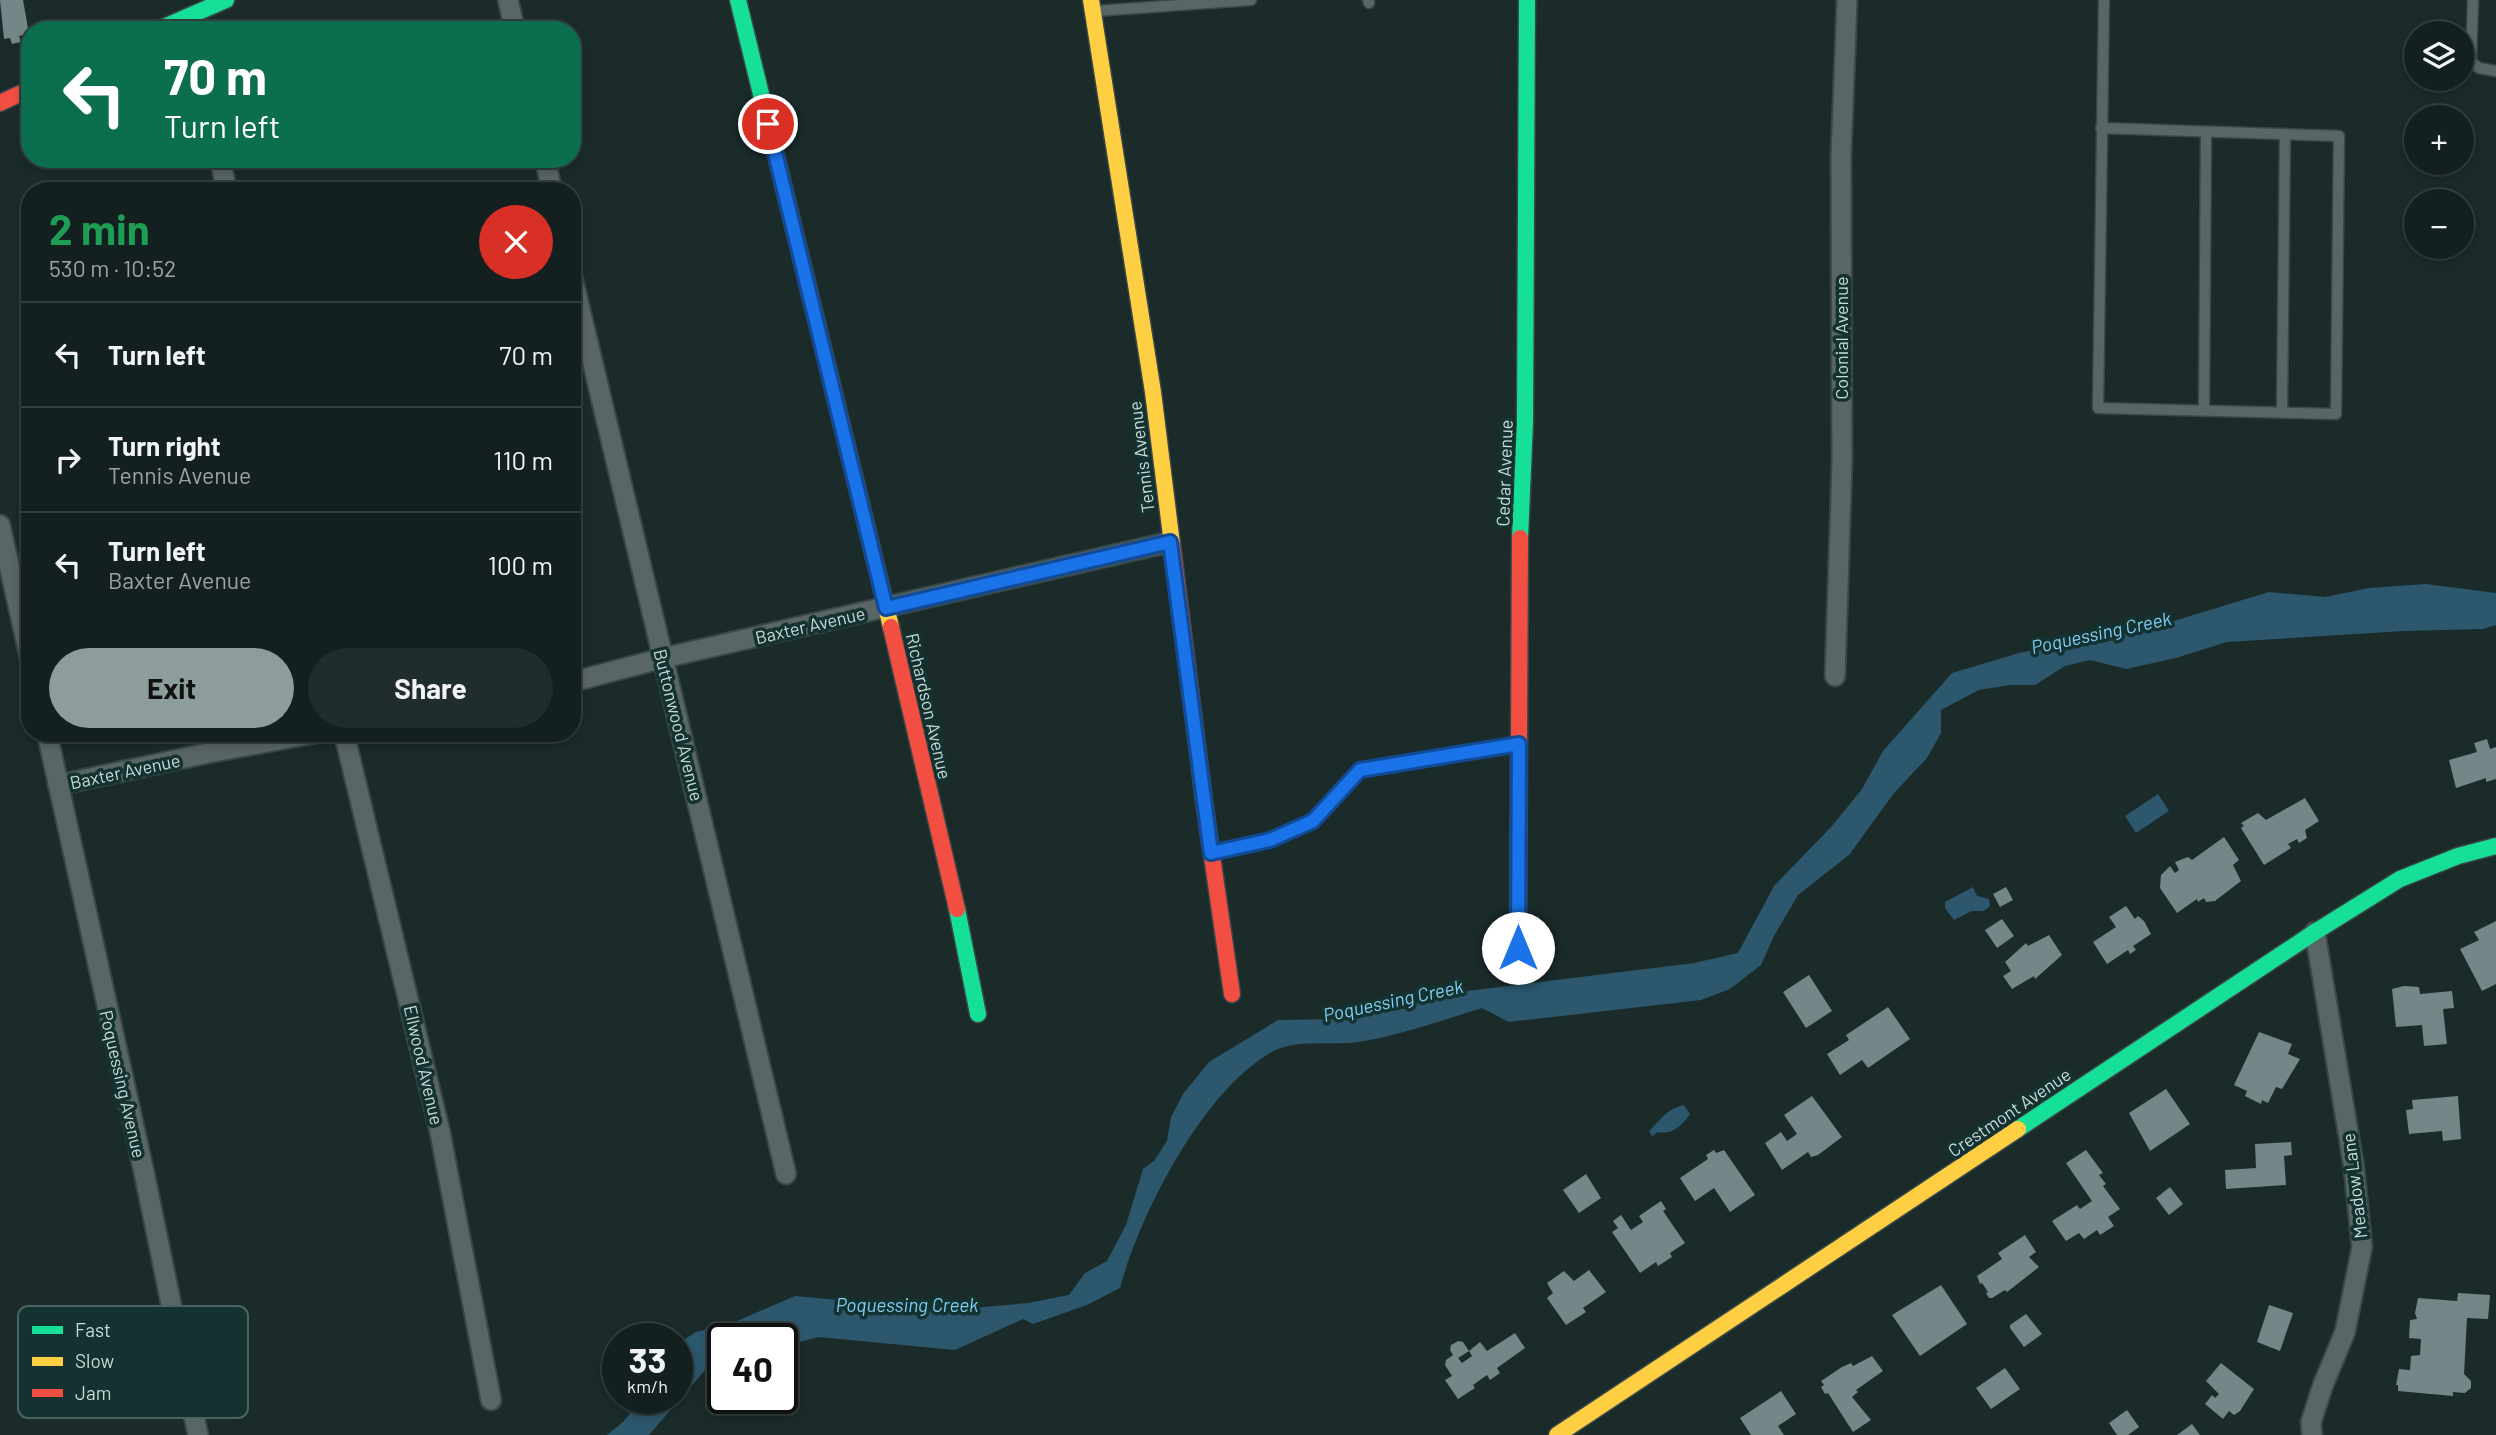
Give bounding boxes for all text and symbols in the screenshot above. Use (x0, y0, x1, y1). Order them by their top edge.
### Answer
map controls (2404, 21, 2474, 259)
button: layers (2404, 21, 2474, 91)
text: 70 m (164, 46, 267, 105)
icon: left (49, 49, 140, 140)
pin (738, 94, 798, 154)
icon: arrive (749, 105, 787, 143)
button: + (2404, 105, 2474, 175)
text: Turn left (164, 106, 281, 144)
button: − (2404, 189, 2474, 259)
text: 2 min (49, 203, 150, 253)
button: close (479, 205, 553, 279)
text: 530 m · 10:52 (49, 254, 176, 282)
street label: Colonial Avenue (1830, 276, 1852, 400)
icon: left (49, 336, 87, 374)
text: Turn left (108, 339, 206, 370)
text: 70 m (499, 339, 553, 370)
street label: Tennis Avenue (1123, 400, 1159, 514)
street label: Cedar Avenue (1491, 419, 1517, 527)
text: Turn right (108, 430, 221, 461)
icon: right (49, 441, 87, 479)
text: 110 m (493, 444, 553, 475)
text: Tennis Avenue (108, 461, 251, 489)
text: Turn left (108, 535, 206, 566)
icon: left (49, 546, 87, 584)
text: 100 m (488, 549, 553, 580)
text: Baxter Avenue (108, 566, 251, 594)
street label: Baxter Avenue (753, 602, 867, 648)
water label: Poquessing Creek (2029, 606, 2174, 658)
street label: Richardson Avenue (902, 631, 956, 781)
street label: Buttonwood Avenue (649, 647, 709, 803)
button: Exit (49, 648, 294, 728)
button: Share (308, 648, 553, 728)
street label: Baxter Avenue (68, 749, 182, 793)
position arrow (1481, 911, 1555, 985)
water label: Poquessing Creek (1321, 974, 1466, 1026)
street label: Ellwood Avenue (400, 1003, 448, 1127)
street label: Poquessing Avenue (95, 1008, 151, 1160)
street label: Crestmont Avenue (1943, 1063, 2075, 1161)
street label: Meadow Lane (2337, 1132, 2371, 1240)
water label: Poquessing Creek (836, 1293, 979, 1316)
legend (18, 1306, 248, 1418)
text: Fast (75, 1318, 111, 1341)
speed limit sign: 40 (707, 1323, 798, 1414)
text: 33 (629, 1338, 666, 1380)
text: Slow (75, 1349, 114, 1372)
text: km/h (627, 1375, 668, 1397)
text: Jam (75, 1381, 111, 1404)

